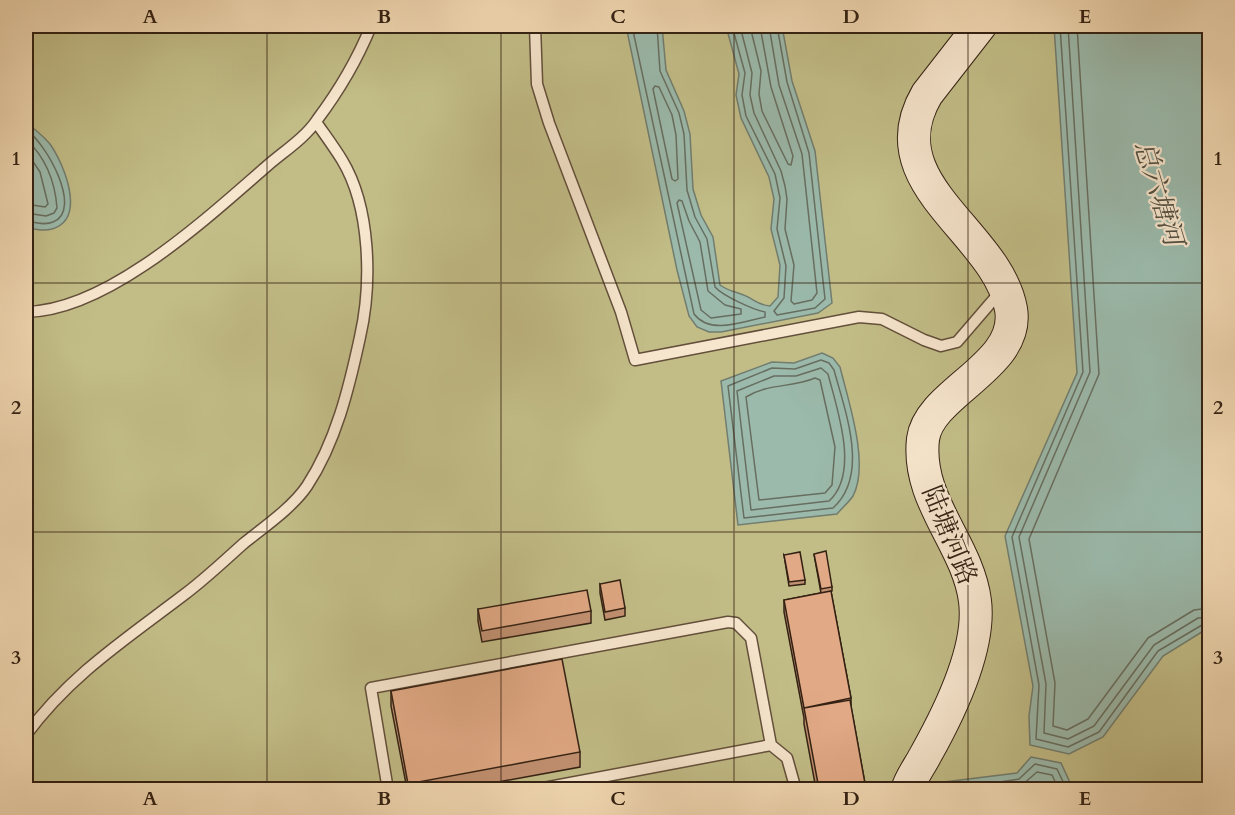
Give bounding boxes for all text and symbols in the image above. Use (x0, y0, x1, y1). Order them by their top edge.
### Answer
text: A (142, 3, 158, 30)
text: B (377, 3, 391, 30)
text: C (610, 3, 626, 30)
text: D (842, 3, 860, 30)
text: E (1079, 3, 1091, 30)
water label: 总六塘河 (1125, 136, 1193, 255)
text: 1 (11, 145, 21, 172)
text: 1 (1213, 145, 1223, 172)
text: 2 (11, 394, 21, 421)
text: 2 (1213, 394, 1223, 421)
street label: 陆塘河路 (914, 480, 985, 590)
text: 3 (11, 644, 21, 671)
text: 3 (1213, 644, 1223, 671)
text: A (142, 785, 158, 812)
text: B (377, 785, 391, 812)
text: C (610, 785, 626, 812)
text: D (842, 785, 860, 812)
text: E (1079, 785, 1091, 812)

